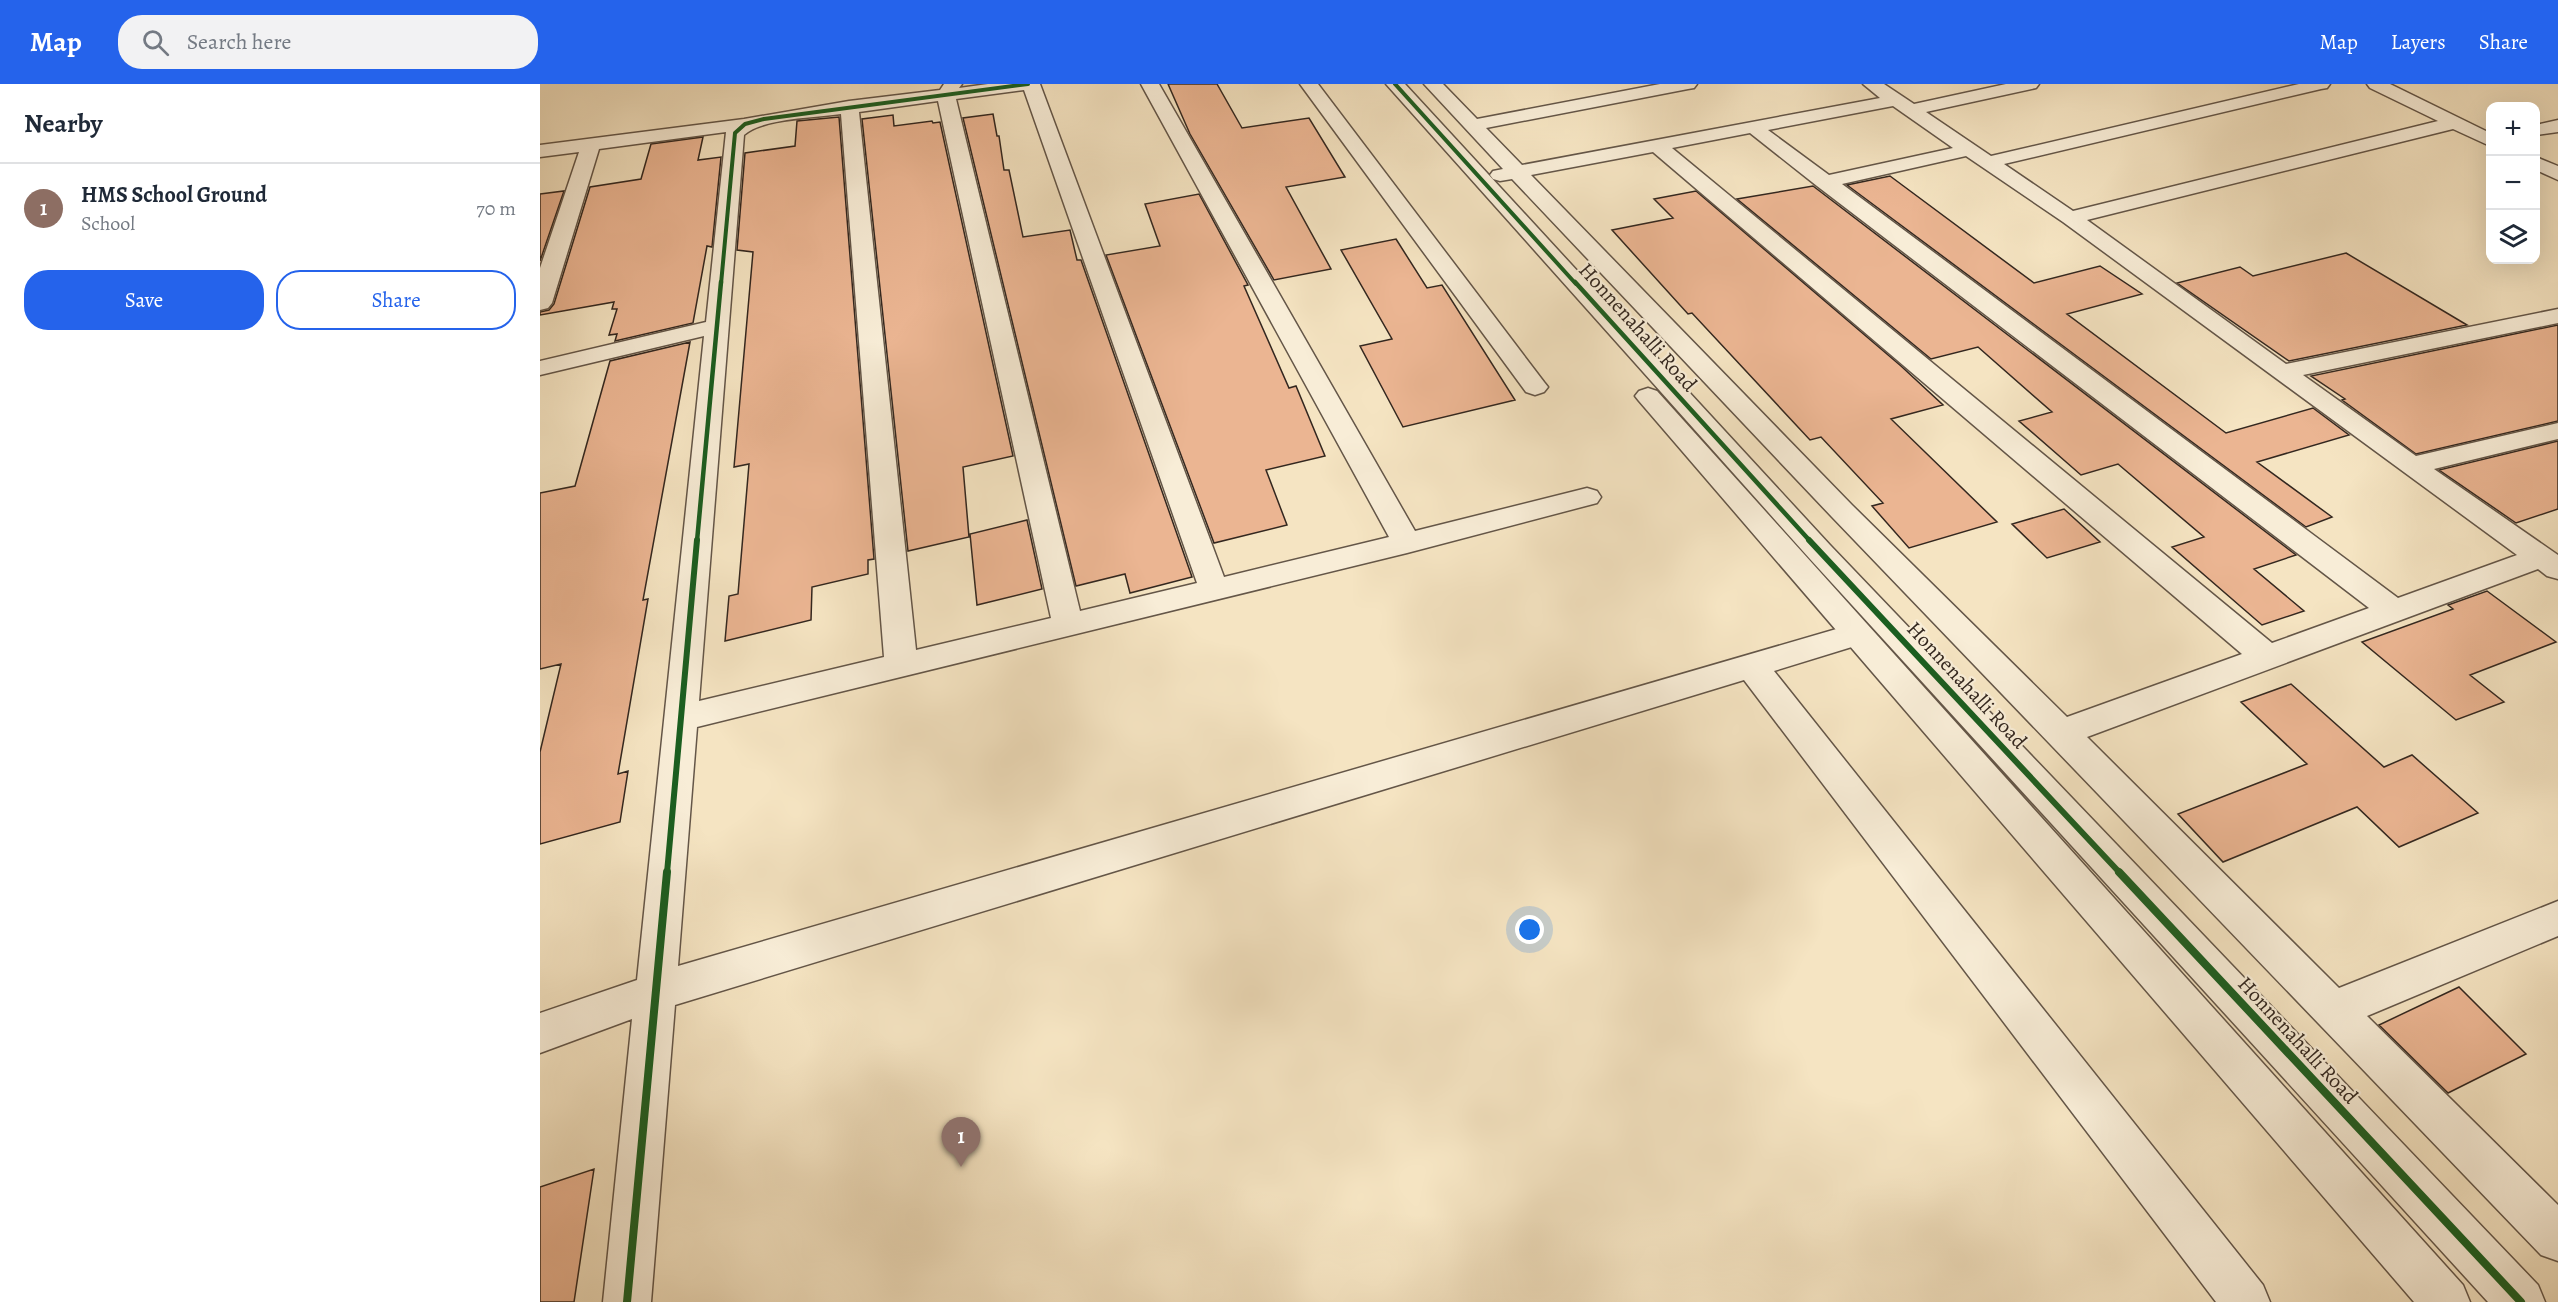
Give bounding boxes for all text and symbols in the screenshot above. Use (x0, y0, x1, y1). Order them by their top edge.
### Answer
search box (118, 15, 538, 69)
text: Map (30, 23, 82, 61)
icon: search (139, 26, 172, 59)
text: Search here (187, 27, 291, 57)
text: Map (2319, 28, 2358, 56)
text: Layers (2391, 28, 2446, 56)
text: Share (2479, 28, 2528, 56)
map controls (2486, 102, 2540, 264)
button: + (2486, 102, 2540, 156)
text: Nearby (24, 106, 103, 141)
button: − (2486, 156, 2540, 210)
text: HMS School Ground (81, 180, 267, 210)
text: 1 (40, 195, 47, 222)
text: 70 m (476, 195, 516, 222)
text: School (81, 210, 135, 237)
button: layers (2486, 210, 2540, 264)
street label: Honnenahalli Road (1573, 256, 1704, 398)
button: Save (24, 270, 264, 330)
button: Share (276, 270, 516, 330)
street label: Honnenahalli Road (1901, 615, 2034, 755)
your location (1515, 915, 1544, 944)
street label: Honnenahalli Road (2232, 970, 2365, 1110)
pin: 1 (942, 1118, 980, 1167)

